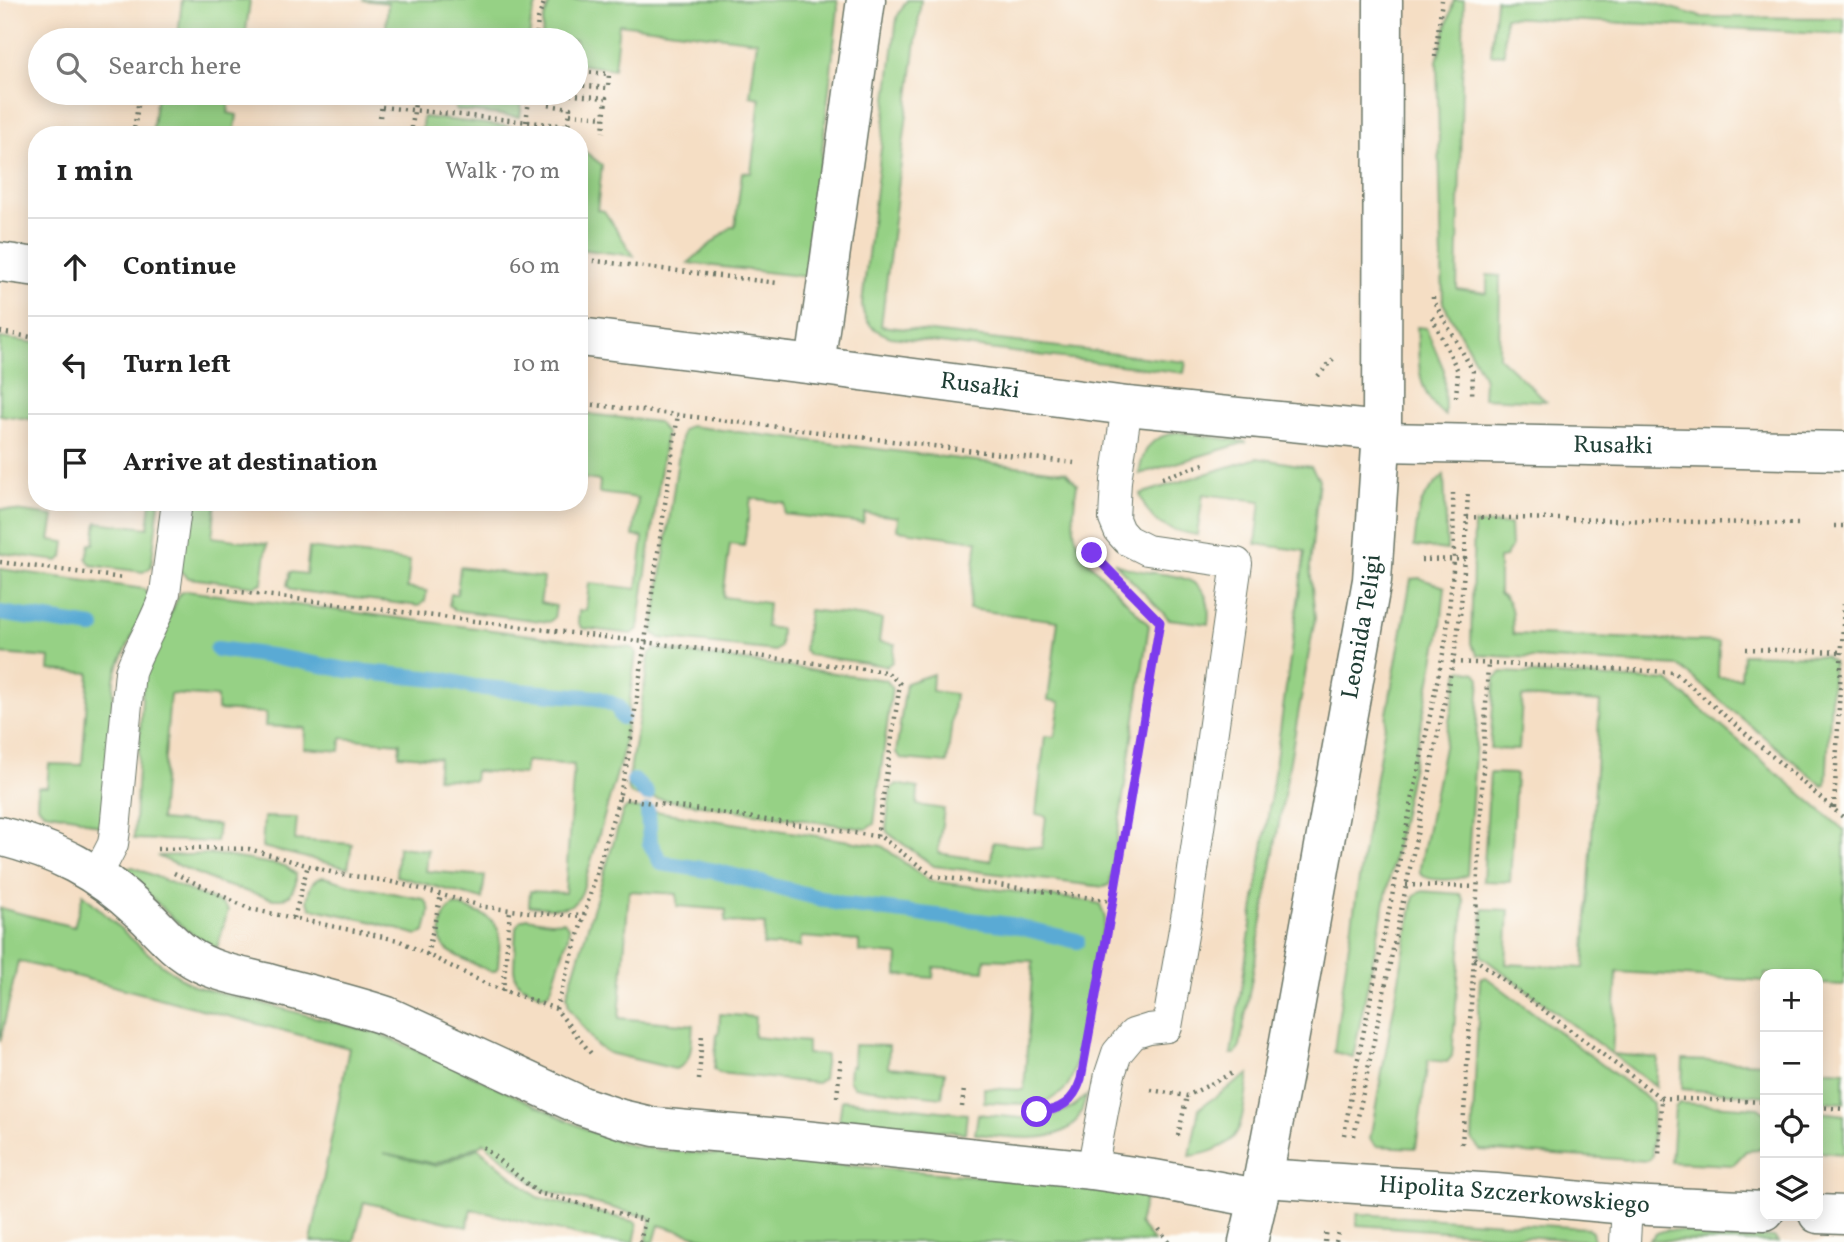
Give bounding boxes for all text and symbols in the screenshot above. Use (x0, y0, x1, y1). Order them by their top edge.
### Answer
search box (28, 28, 588, 105)
icon: search (52, 48, 90, 86)
text: Search here (108, 49, 241, 85)
text: 1 min (56, 151, 133, 193)
text: Walk · 70 m (445, 156, 560, 188)
icon: ahead (56, 248, 94, 286)
text: Continue (123, 249, 236, 285)
text: 60 m (510, 251, 560, 283)
icon: left (56, 346, 94, 384)
text: Turn left (123, 347, 231, 383)
text: 10 m (512, 349, 560, 381)
street label: Rusałki (938, 365, 1022, 409)
street label: Rusałki (1573, 429, 1653, 464)
icon: arrive (56, 444, 94, 482)
text: Arrive at destination (123, 445, 378, 481)
route end (1076, 537, 1107, 568)
street label: Leonida Teligi (1334, 553, 1391, 702)
map controls (1760, 969, 1823, 1221)
button: + (1760, 969, 1823, 1032)
button: − (1760, 1032, 1823, 1095)
button: locate (1760, 1095, 1823, 1158)
route start (1021, 1096, 1052, 1127)
button: layers (1760, 1158, 1823, 1221)
street label: Hipolita Szczerkowskiego (1378, 1168, 1650, 1223)

